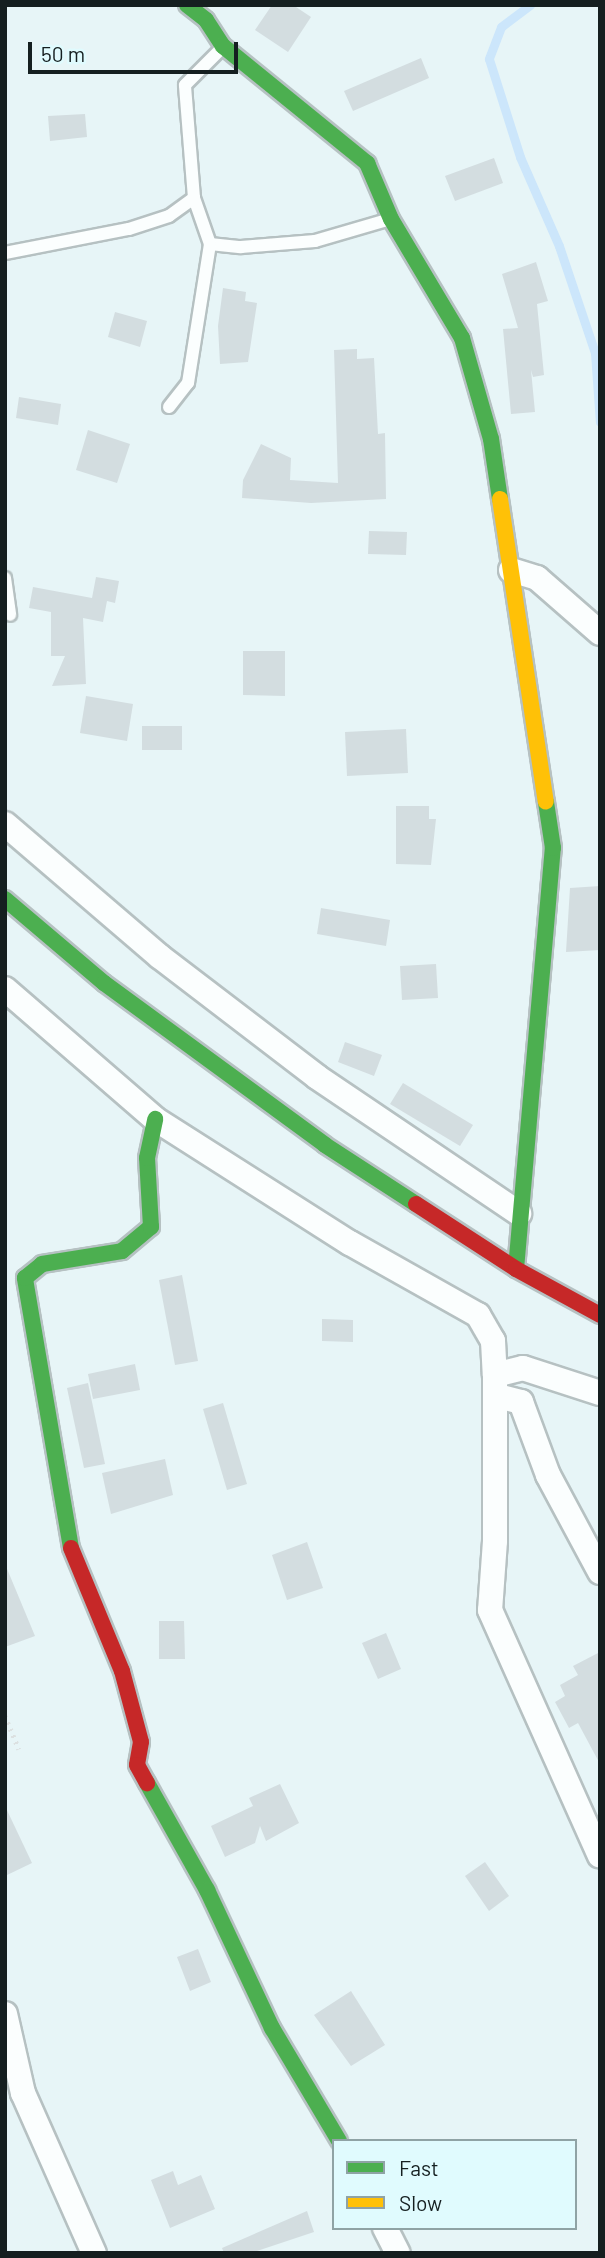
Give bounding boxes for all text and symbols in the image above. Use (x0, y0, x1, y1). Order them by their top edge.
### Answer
scale bar (32, 28, 242, 72)
text: 50 m (41, 41, 85, 66)
legend (332, 2139, 577, 2230)
text: Fast (399, 2155, 439, 2180)
text: Slow (399, 2190, 442, 2215)

